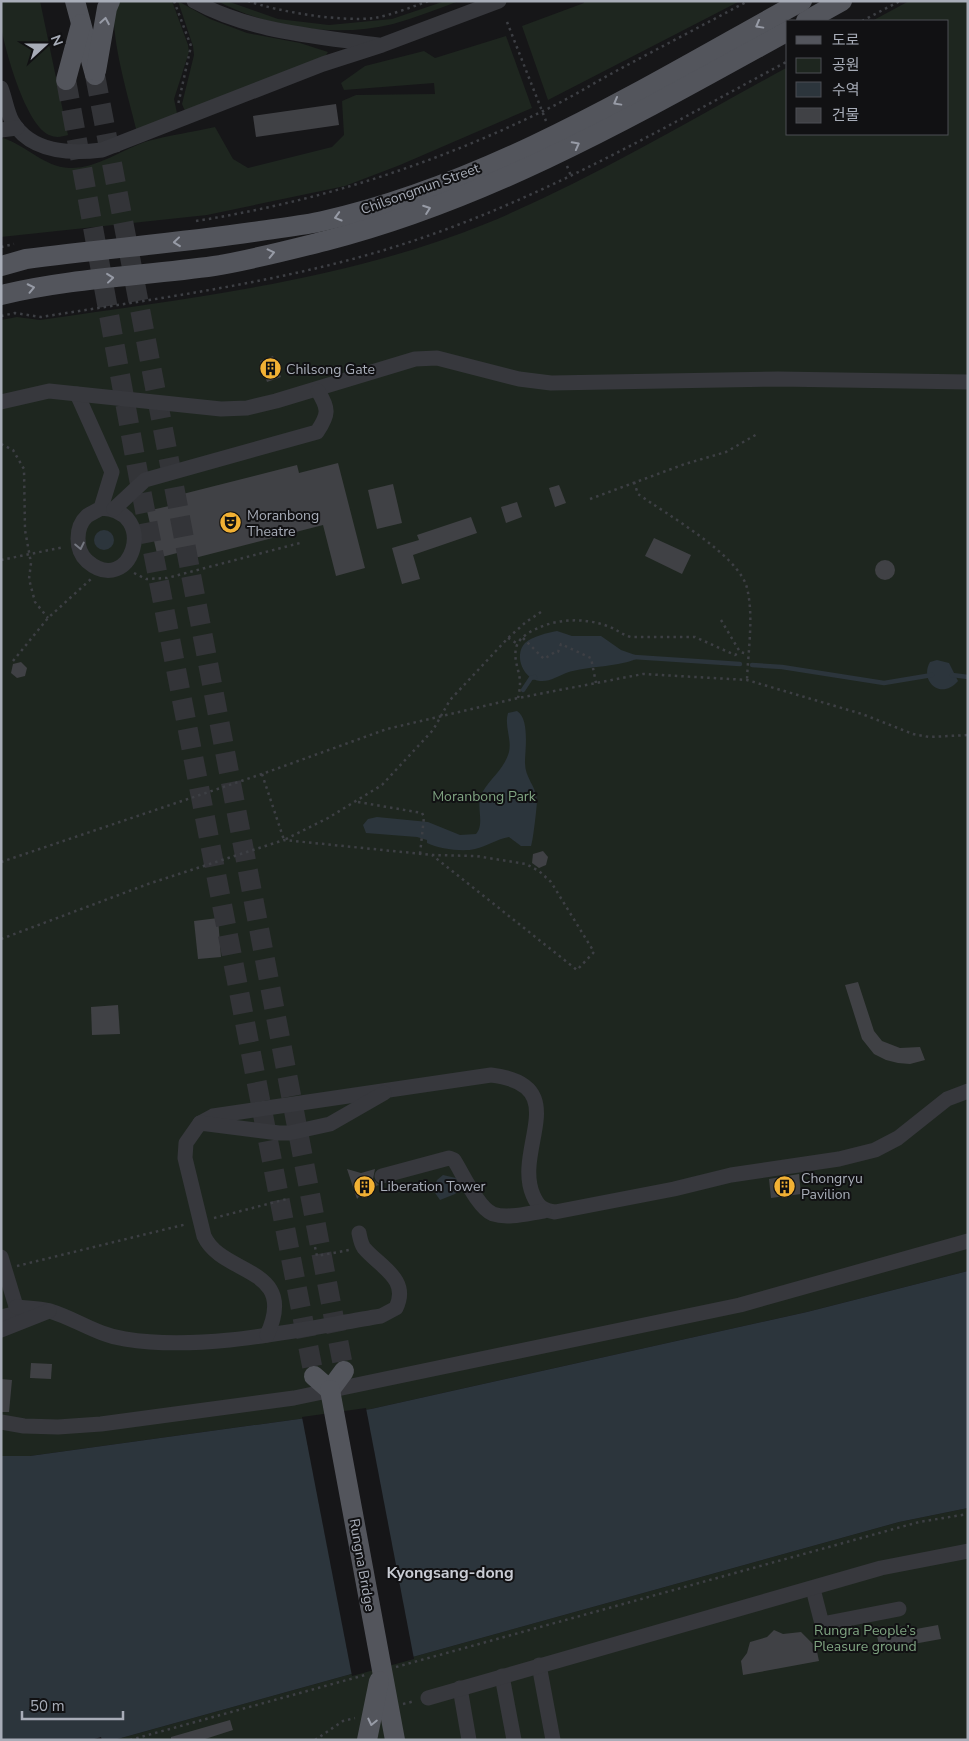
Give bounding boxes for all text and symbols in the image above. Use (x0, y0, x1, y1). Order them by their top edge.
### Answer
one-way arrow (99, 16, 109, 25)
one-way arrow (756, 18, 765, 28)
north arrow (20, 20, 70, 70)
legend (786, 20, 949, 135)
text: 도로 (832, 30, 860, 50)
text: N (46, 32, 67, 49)
text: 공원 (832, 55, 860, 75)
text: 수역 (832, 80, 860, 100)
one-way arrow (613, 96, 622, 106)
text: 건물 (832, 105, 860, 125)
one-way arrow (571, 141, 580, 151)
street label: Chilsongmun Street (358, 159, 482, 219)
one-way arrow (422, 205, 431, 215)
one-way arrow (334, 212, 342, 222)
one-way arrow (173, 236, 181, 247)
one-way arrow (266, 248, 275, 259)
one-way arrow (107, 273, 115, 284)
one-way arrow (27, 283, 36, 294)
building icon: Chilsong Gate (258, 357, 282, 381)
place label: Chilsong Gate (286, 360, 375, 379)
place label: Moranbong Theatre (247, 506, 319, 541)
theatre icon: Moranbong Theatre (219, 511, 243, 535)
one-way arrow (74, 541, 85, 550)
park label: Moranbong Park (432, 787, 537, 806)
place label: Chongryu Pavilion (801, 1169, 863, 1204)
building icon: Liberation Tower (352, 1174, 376, 1198)
building icon: Chongryu Pavilion (773, 1174, 797, 1198)
place label: Liberation Tower (380, 1177, 485, 1196)
street label: Rungna Bridge (344, 1517, 380, 1613)
district label: Kyongsang-dong (386, 1562, 514, 1584)
park label: Rungra People’s Pleasure ground (813, 1621, 917, 1656)
scale bar (22, 1688, 124, 1720)
text: 50 m (30, 1696, 65, 1716)
one-way arrow (367, 1717, 378, 1726)

